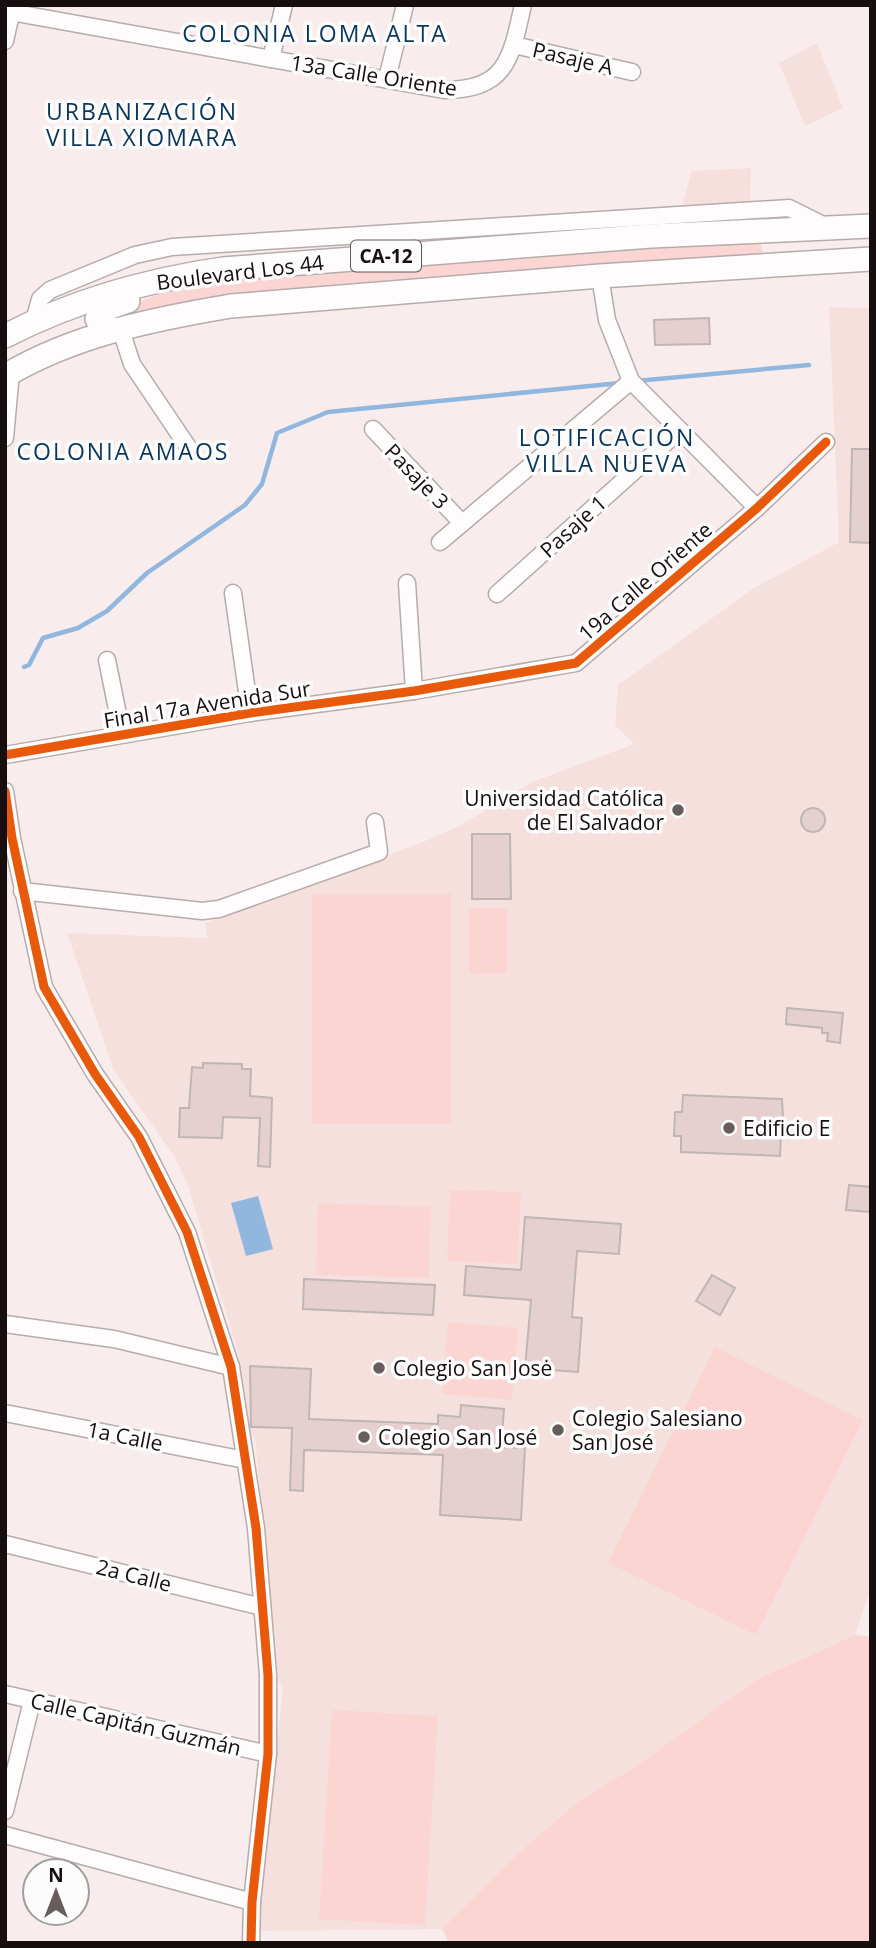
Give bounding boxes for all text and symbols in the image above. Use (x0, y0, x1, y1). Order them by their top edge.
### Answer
district label: COLONIA LOMA ALTA (182, 17, 448, 49)
street label: Pasaje A (530, 35, 617, 81)
street label: 13a Calle Oriente (289, 48, 459, 102)
district label: URBANIZACIÓN VILLA XIOMARA (46, 95, 238, 153)
road number: CA-12 (351, 240, 421, 272)
street label: Boulevard Los 44 (155, 248, 325, 296)
district label: LOTIFICACIÓN VILLA NUEVA (519, 421, 695, 479)
district label: COLONIA AMAOS (17, 435, 229, 467)
street label: Pasaje 3 (379, 437, 455, 515)
street label: Pasaje 1 (534, 489, 612, 563)
street label: 19a Calle Oriente (572, 515, 718, 647)
street label: Final 17a Avenida Sur (101, 674, 313, 734)
place label: Universidad Católica de El Salvador (464, 784, 664, 836)
marker: Universidad Católica de El Salvador (670, 802, 686, 818)
place label: Edificio E (743, 1114, 830, 1142)
marker: Edificio E (721, 1120, 737, 1136)
place label: Colegio San Josė (393, 1354, 552, 1382)
marker: Colegio San Josė (371, 1360, 387, 1376)
place label: Colegio Salesiano San José (572, 1404, 743, 1456)
street label: 1a Calle (85, 1415, 165, 1457)
marker: Colegio Salesiano San José (550, 1422, 566, 1438)
place label: Colegio San José (378, 1423, 537, 1451)
marker: Colegio San José (356, 1429, 372, 1445)
street label: 2a Calle (94, 1552, 174, 1598)
street label: Calle Capitán Guzmán (28, 1686, 244, 1762)
north arrow (21, 1857, 91, 1927)
text: N (48, 1862, 64, 1888)

